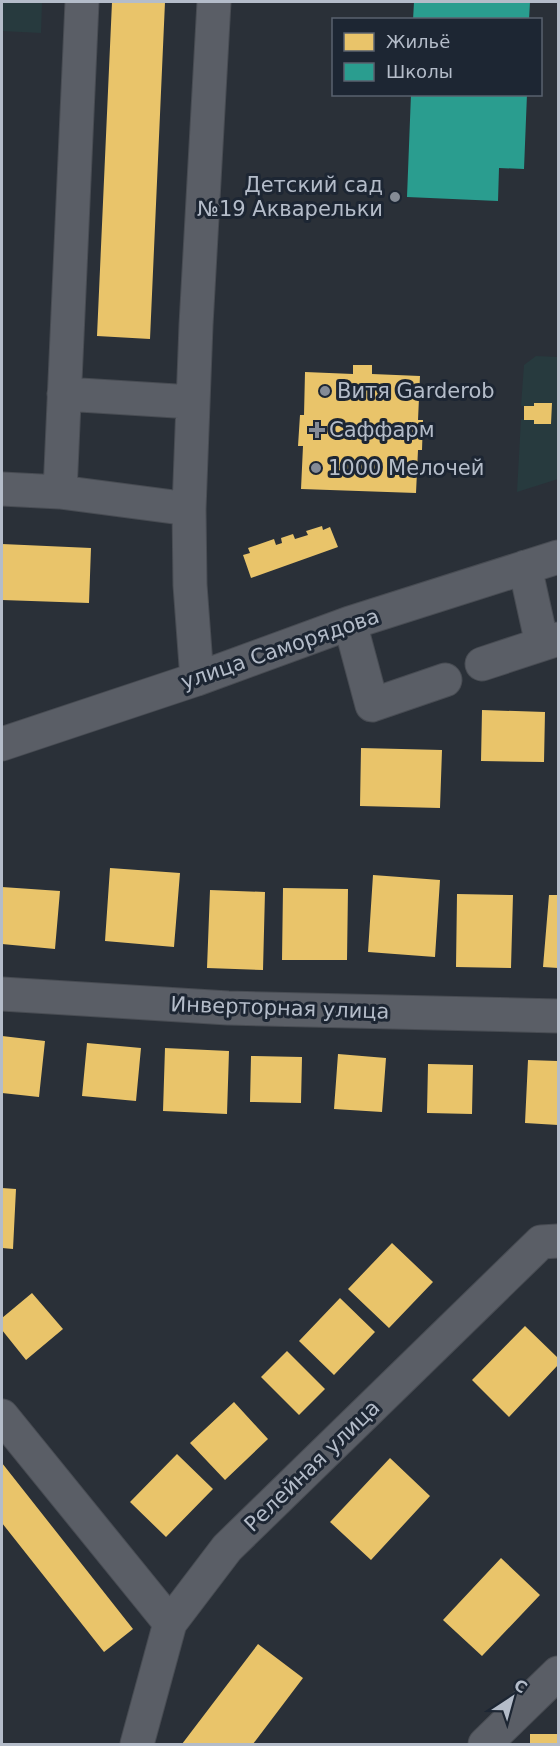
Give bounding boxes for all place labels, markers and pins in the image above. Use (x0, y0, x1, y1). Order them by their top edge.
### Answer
place label: Детский сад №19 Акварельки (197, 173, 383, 221)
marker: Детский сад №19 Акварельки (388, 190, 402, 204)
place label: Витя Garderob (337, 379, 495, 403)
marker: Витя Garderob (318, 384, 332, 398)
place label: Саффарм (329, 418, 434, 442)
marker: Саффарм (310, 423, 324, 437)
place label: 1000 Мелочей (328, 456, 484, 480)
marker: 1000 Мелочей (309, 461, 323, 475)

